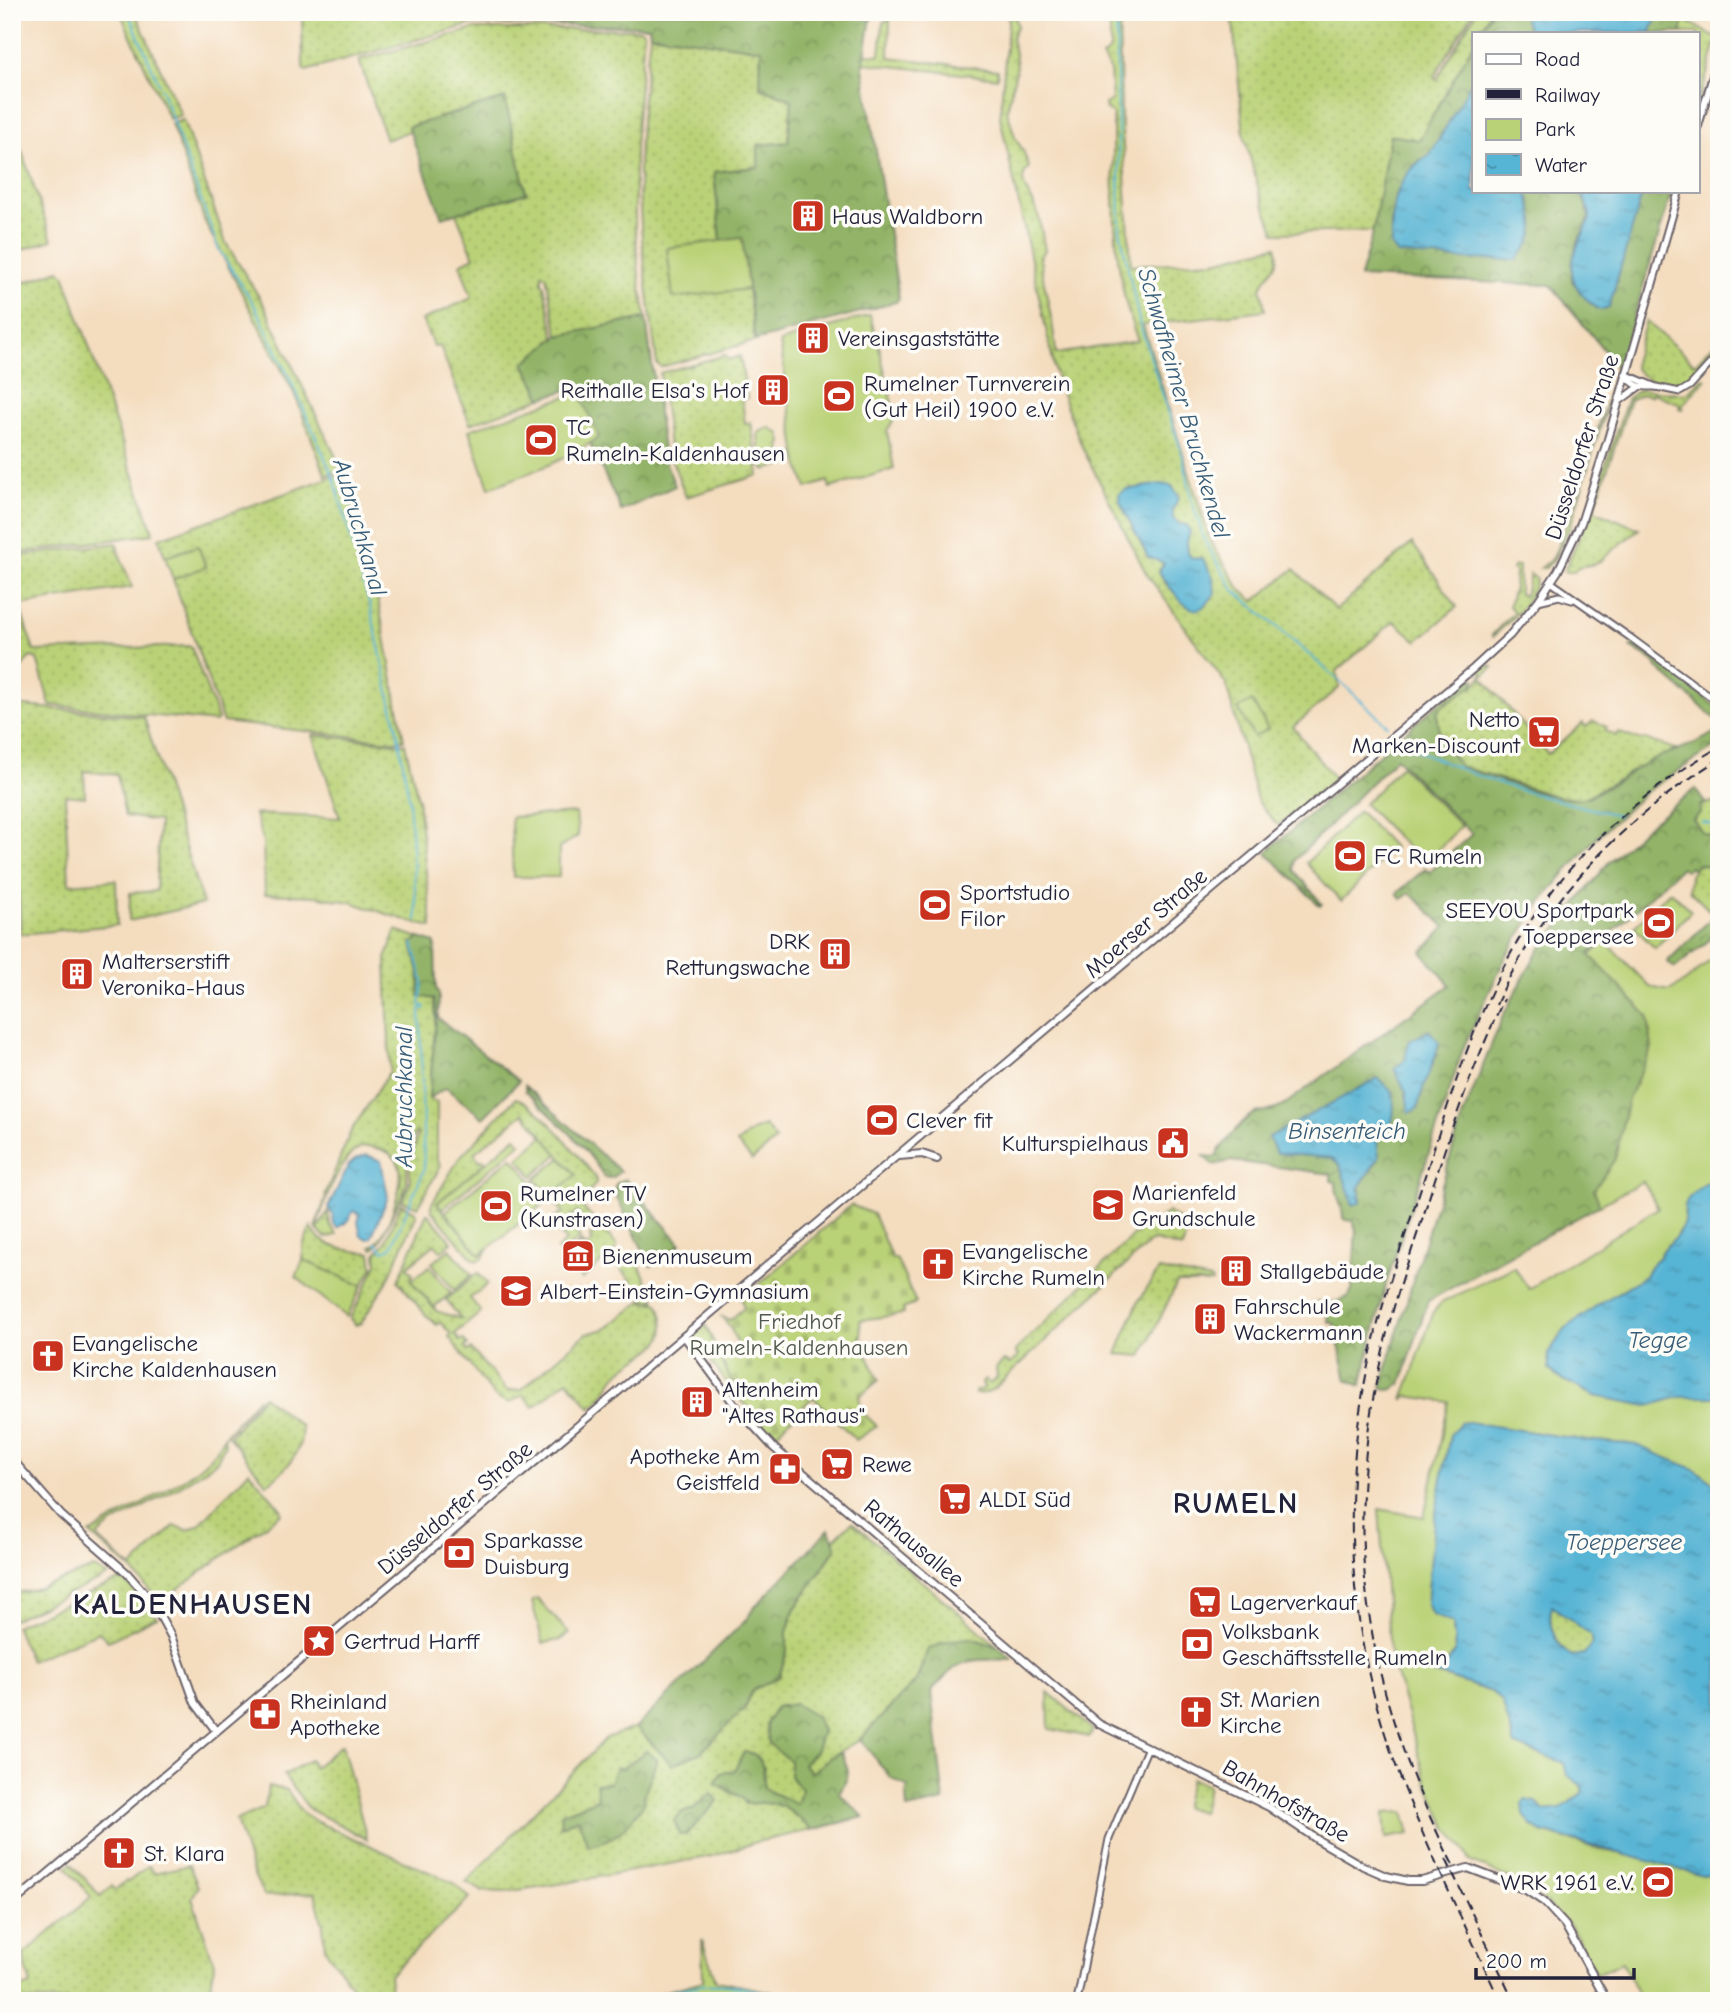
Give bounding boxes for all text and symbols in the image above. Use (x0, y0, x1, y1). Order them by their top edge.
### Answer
legend (1472, 32, 1700, 192)
text: Road (1535, 47, 1580, 71)
text: Railway (1535, 83, 1600, 107)
text: Park (1535, 117, 1575, 141)
text: Water (1535, 153, 1588, 177)
building icon: Haus Waldborn (789, 197, 827, 235)
place label: Haus Waldborn (832, 203, 983, 230)
water label: Schwafheimer Bruchkendel (1132, 265, 1236, 542)
building icon: Vereinsgaststätte (794, 319, 832, 357)
place label: Vereinsgaststätte (838, 325, 1000, 352)
street label: Düsseldorfer Straße (1539, 351, 1625, 543)
place label: Rumelner Turnverein (Gut Heil) 1900 e.V. (864, 370, 1071, 423)
building icon: Reithalle Elsa's Hof (754, 371, 792, 409)
place label: Reithalle Elsa's Hof (561, 377, 750, 404)
sports icon: Rumelner Turnverein (Gut Heil) 1900 e.V. (820, 377, 858, 415)
place label: TC Rumeln-Kaldenhausen (566, 414, 785, 467)
sports icon: TC Rumeln-Kaldenhausen (522, 421, 560, 459)
water label: Aubruchkanal (327, 454, 393, 599)
place label: Netto Marken-Discount (1352, 706, 1521, 759)
supermarket icon: Netto Marken-Discount (1525, 713, 1563, 751)
sports icon: FC Rumeln (1331, 837, 1369, 875)
place label: FC Rumeln (1374, 843, 1482, 870)
street label: Moerser Straße (1079, 862, 1213, 984)
place label: Sportstudio Filor (960, 879, 1070, 932)
sports icon: Sportstudio Filor (916, 886, 954, 924)
place label: SEEYOU Sportpark Toeppersee (1445, 897, 1634, 950)
sports icon: SEEYOU Sportpark Toeppersee (1640, 904, 1678, 942)
place label: DRK Rettungswache (666, 928, 810, 981)
building icon: DRK Rettungswache (816, 935, 854, 973)
place label: Malterserstift Veronika-Haus (102, 948, 245, 1001)
building icon: Malterserstift Veronika-Haus (58, 955, 96, 993)
water label: Aubruchkanal (390, 1026, 418, 1168)
sports icon: Clever fit (863, 1101, 901, 1139)
place label: Clever fit (906, 1107, 994, 1134)
water label: Binsenteich (1288, 1117, 1406, 1145)
public building icon: Kulturspielhaus (1154, 1124, 1192, 1162)
place label: Kulturspielhaus (1002, 1130, 1148, 1157)
place label: Marienfeld Grundschule (1132, 1179, 1256, 1232)
place label: Rumelner TV (Kunstrasen) (520, 1180, 647, 1233)
school or university icon: Marienfeld Grundschule (1089, 1186, 1127, 1224)
sports icon: Rumelner TV (Kunstrasen) (477, 1187, 515, 1225)
museum icon: Bienenmuseum (559, 1237, 597, 1275)
place label: Evangelische Kirche Rumeln (962, 1238, 1105, 1291)
place label: Bienenmuseum (602, 1243, 753, 1270)
church icon: Evangelische Kirche Rumeln (919, 1245, 957, 1283)
building icon: Stallgebäude (1217, 1252, 1255, 1290)
place label: Stallgebäude (1260, 1258, 1384, 1285)
school or university icon: Albert-Einstein-Gymnasium (497, 1272, 535, 1310)
place label: Albert-Einstein-Gymnasium (540, 1278, 809, 1305)
place label: Fahrschule Wackermann (1234, 1293, 1363, 1346)
building icon: Fahrschule Wackermann (1191, 1300, 1229, 1338)
park label: Friedhof Rumeln-Kaldenhausen (690, 1308, 908, 1361)
water label: Tegge (1628, 1326, 1688, 1354)
place label: Evangelische Kirche Kaldenhausen (72, 1330, 277, 1383)
church icon: Evangelische Kirche Kaldenhausen (29, 1337, 67, 1375)
place label: Altenheim "Altes Rathaus" (722, 1376, 865, 1429)
building icon: Altenheim "Altes Rathaus" (678, 1383, 716, 1421)
street label: Düsseldorfer Straße (372, 1436, 538, 1580)
place label: Apotheke Am Geistfeld (630, 1443, 760, 1496)
supermarket icon: Rewe (818, 1445, 856, 1483)
pharmacy icon: Apotheke Am Geistfeld (766, 1450, 804, 1488)
place label: Rewe (862, 1451, 912, 1478)
supermarket icon: ALDI Süd (936, 1480, 974, 1518)
place label: ALDI Süd (979, 1486, 1071, 1513)
district label: RUMELN (1173, 1486, 1299, 1521)
street label: Rathausallee (858, 1493, 970, 1593)
place label: Sparkasse Duisburg (484, 1527, 583, 1580)
water label: Toeppersee (1566, 1528, 1682, 1556)
bank icon: Sparkasse Duisburg (440, 1534, 478, 1572)
supermarket icon: Lagerverkauf (1186, 1583, 1224, 1621)
district label: KALDENHAUSEN (73, 1587, 313, 1622)
place label: Lagerverkauf (1230, 1589, 1358, 1616)
place label: Volksbank Geschäftsstelle Rumeln (1222, 1618, 1447, 1671)
place icon: Gertrud Harff (300, 1622, 338, 1660)
bank icon: Volksbank Geschäftsstelle Rumeln (1178, 1625, 1216, 1663)
place label: Gertrud Harff (344, 1628, 481, 1655)
place label: St. Marien Kirche (1220, 1686, 1320, 1739)
place label: Rheinland Apotheke (290, 1688, 387, 1741)
church icon: St. Marien Kirche (1177, 1693, 1215, 1731)
pharmacy icon: Rheinland Apotheke (246, 1695, 284, 1733)
street label: Bahnhofstraße (1218, 1754, 1354, 1848)
church icon: St. Klara (100, 1834, 138, 1872)
place label: St. Klara (144, 1840, 225, 1867)
sports icon: WRK 1961 e.V. (1639, 1863, 1677, 1901)
place label: WRK 1961 e.V. (1501, 1869, 1634, 1896)
scale bar (1476, 1936, 1633, 1980)
text: 200 m (1486, 1949, 1547, 1973)

